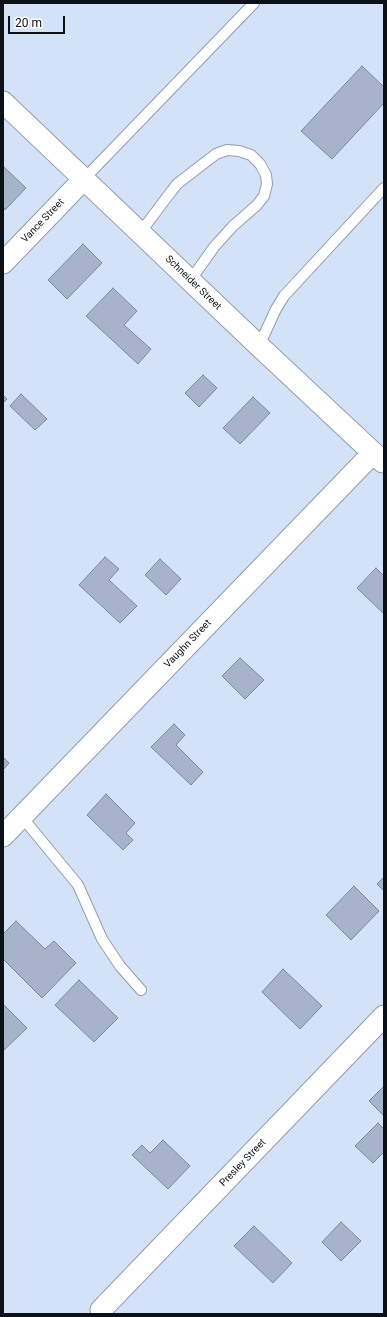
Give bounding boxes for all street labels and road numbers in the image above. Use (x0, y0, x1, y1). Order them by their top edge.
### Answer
street label: Vance Street (19, 197, 67, 245)
street label: Schneider Street (163, 253, 223, 313)
street label: Vaughn Street (162, 617, 214, 671)
street label: Presley Street (217, 1137, 269, 1189)

